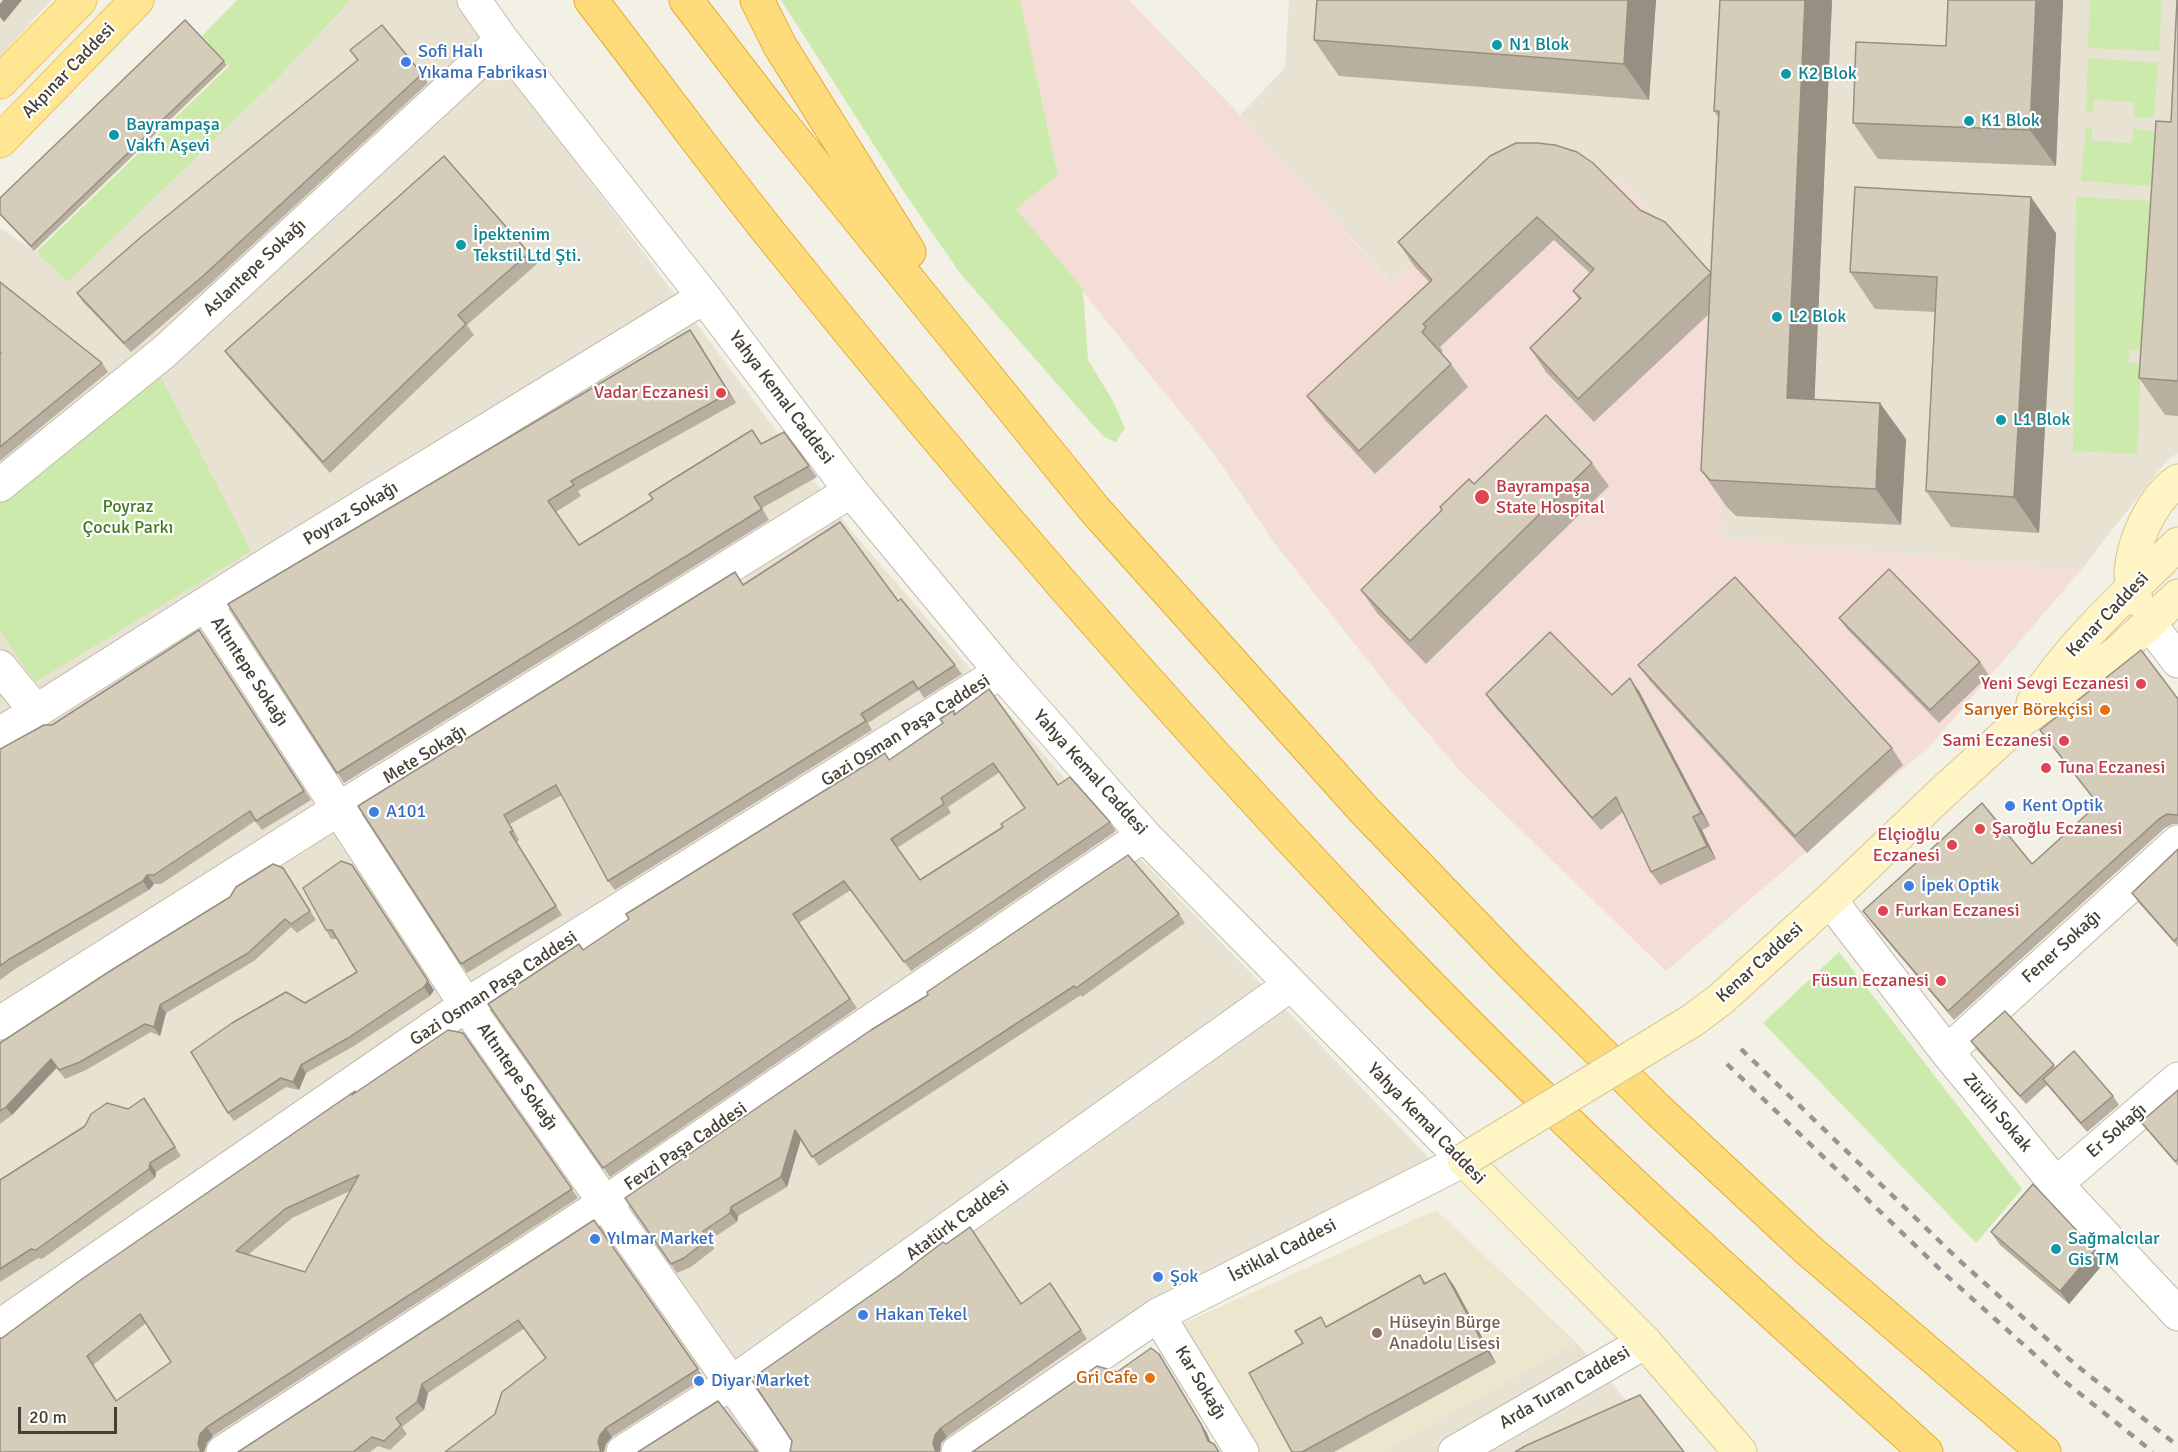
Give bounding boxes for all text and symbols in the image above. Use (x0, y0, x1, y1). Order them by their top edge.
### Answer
street label: Akpınar Caddesi (18, 19, 120, 123)
place label: N1 Blok (1509, 34, 1569, 56)
marker: N1 Blok (1490, 38, 1504, 52)
place label: Sofi Halı Yıkama Fabrikası (418, 41, 547, 84)
marker: Sofi Halı Yıkama Fabrikası (399, 55, 413, 69)
place label: K2 Blok (1798, 63, 1857, 85)
marker: K2 Blok (1779, 67, 1793, 81)
place label: K1 Blok (1981, 110, 2040, 132)
place label: Bayrampaşa Vakfı Aşevi (126, 114, 220, 156)
marker: K1 Blok (1962, 114, 1976, 128)
marker: Bayrampaşa Vakfı Aşevi (107, 128, 121, 142)
street label: Aslantepe Sokağı (199, 215, 311, 321)
place label: İpektenim Tekstil Ltd Şti. (473, 224, 581, 266)
marker: İpektenim Tekstil Ltd Şti. (454, 238, 468, 252)
place label: L2 Blok (1789, 306, 1846, 328)
marker: L2 Blok (1770, 310, 1784, 324)
street label: Yahya Kemal Caddesi (724, 327, 838, 469)
place label: Vadar Eczanesi (594, 382, 709, 404)
marker: Vadar Eczanesi (714, 386, 728, 400)
place label: L1 Blok (2013, 409, 2070, 431)
marker: L1 Blok (1994, 413, 2008, 427)
place label: Bayrampaşa State Hospital (1496, 476, 1605, 518)
street label: Poyraz Sokağı (300, 477, 402, 551)
marker: Bayrampaşa State Hospital (1473, 488, 1491, 506)
park label: Poyraz Çocuk Parkı (83, 496, 173, 538)
street label: Kenar Caddesi (2062, 568, 2154, 662)
street label: Altıntepe Sokağı (206, 613, 292, 731)
street label: Gazi Osman Paşa Caddesi (818, 670, 994, 792)
place label: Yeni Sevgi Eczanesi (1981, 673, 2129, 695)
marker: Yeni Sevgi Eczanesi (2134, 677, 2148, 691)
place label: Sarıyer Börekçisi (1964, 699, 2093, 721)
marker: Sarıyer Börekçisi (2098, 703, 2112, 717)
street label: Yahya Kemal Caddesi (1028, 706, 1152, 840)
street label: Mete Sokağı (379, 721, 471, 789)
place label: Sami Eczanesi (1942, 730, 2052, 752)
marker: Sami Eczanesi (2057, 734, 2071, 748)
place label: Tuna Eczanesi (2058, 757, 2165, 779)
marker: Tuna Eczanesi (2039, 761, 2053, 775)
place label: Kent Optik (2022, 795, 2103, 817)
marker: Kent Optik (2003, 799, 2017, 813)
place label: A101 (386, 801, 426, 823)
marker: A101 (367, 805, 381, 819)
place label: Şaroğlu Eczanesi (1992, 818, 2122, 840)
marker: Şaroğlu Eczanesi (1973, 822, 1987, 836)
place label: Elçioğlu Eczanesi (1873, 824, 1940, 866)
marker: Elçioğlu Eczanesi (1945, 838, 1959, 852)
place label: İpek Optik (1921, 875, 2000, 897)
marker: İpek Optik (1902, 879, 1916, 893)
place label: Furkan Eczanesi (1895, 900, 2020, 922)
marker: Furkan Eczanesi (1876, 904, 1890, 918)
street label: Fener Sokağı (2018, 906, 2106, 988)
street label: Kenar Caddesi (1712, 918, 1808, 1008)
street label: Gazi Osman Paşa Caddesi (406, 927, 582, 1051)
place label: Füsun Eczanesi (1811, 970, 1929, 992)
marker: Füsun Eczanesi (1934, 974, 1948, 988)
street label: Altıntepe Sokağı (472, 1019, 562, 1135)
street label: Yahya Kemal Caddesi (1362, 1059, 1490, 1189)
street label: Zürüh Sokak (1958, 1069, 2036, 1157)
street label: Fevzi Paşa Caddesi (621, 1098, 751, 1196)
street label: Er Sokağı (2083, 1099, 2151, 1163)
street label: Atatürk Caddesi (902, 1176, 1014, 1266)
street label: İstiklal Caddesi (1226, 1215, 1340, 1287)
place label: Yılmar Market (607, 1228, 714, 1250)
place label: Sağmalcılar Gis TM (2068, 1228, 2160, 1270)
marker: Yılmar Market (588, 1232, 602, 1246)
marker: Sağmalcılar Gis TM (2049, 1242, 2063, 1256)
place label: Şok (1170, 1266, 1198, 1288)
marker: Şok (1151, 1270, 1165, 1284)
place label: Hakan Tekel (875, 1304, 968, 1326)
marker: Hakan Tekel (856, 1308, 870, 1322)
place label: Hüseyin Bürge Anadolu Lisesi (1389, 1312, 1501, 1354)
marker: Hüseyin Bürge Anadolu Lisesi (1370, 1326, 1384, 1340)
street label: Kar Sokağı (1170, 1342, 1230, 1424)
street label: Arda Turan Caddesi (1496, 1342, 1634, 1434)
place label: Gri Cafe (1076, 1367, 1138, 1389)
place label: Diyar Market (711, 1370, 810, 1392)
marker: Gri Cafe (1143, 1371, 1157, 1385)
marker: Diyar Market (692, 1374, 706, 1388)
scale bar (21, 1395, 120, 1433)
text: 20 m (29, 1406, 67, 1428)

